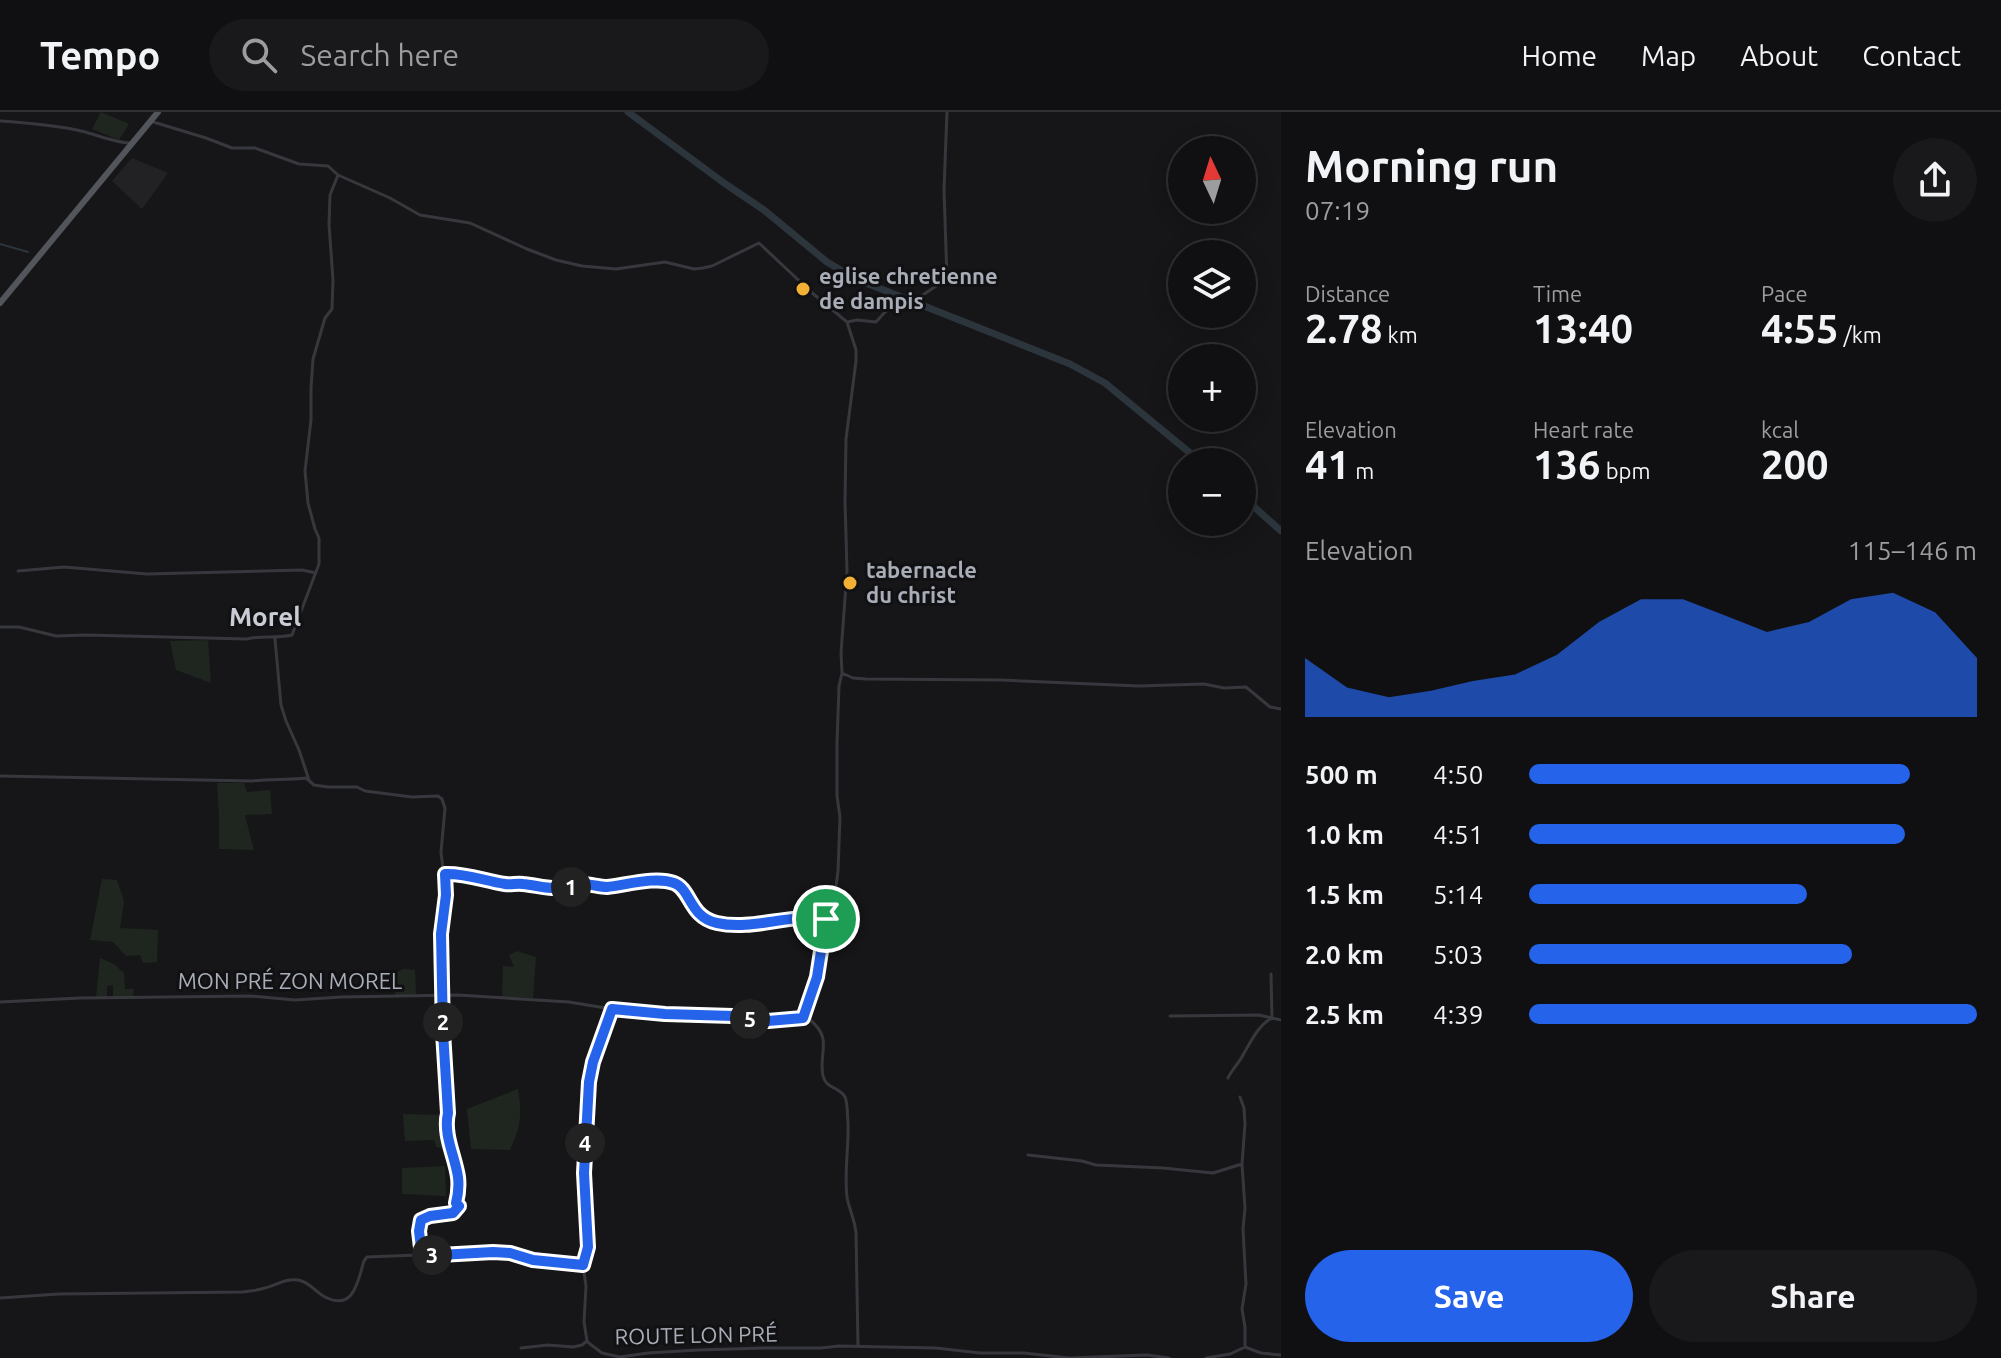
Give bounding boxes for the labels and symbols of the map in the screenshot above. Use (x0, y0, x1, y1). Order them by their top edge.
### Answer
north arrow (1168, 136, 1256, 224)
place label: eglise chretienne de dampis (819, 263, 998, 313)
marker: eglise chretienne de dampis (794, 280, 812, 298)
place label: tabernacle du christ (866, 557, 977, 607)
marker: tabernacle du christ (841, 574, 859, 592)
district label: Morel (229, 602, 301, 631)
pin: 1 (551, 867, 591, 907)
pin (792, 885, 860, 953)
street label: MON PRÉ ZON MOREL (178, 967, 402, 993)
pin: 5 (730, 999, 770, 1039)
pin: 2 (423, 1002, 463, 1042)
pin: 4 (565, 1123, 605, 1163)
pin: 3 (412, 1235, 452, 1275)
street label: ROUTE LON PRÉ (614, 1320, 778, 1348)

